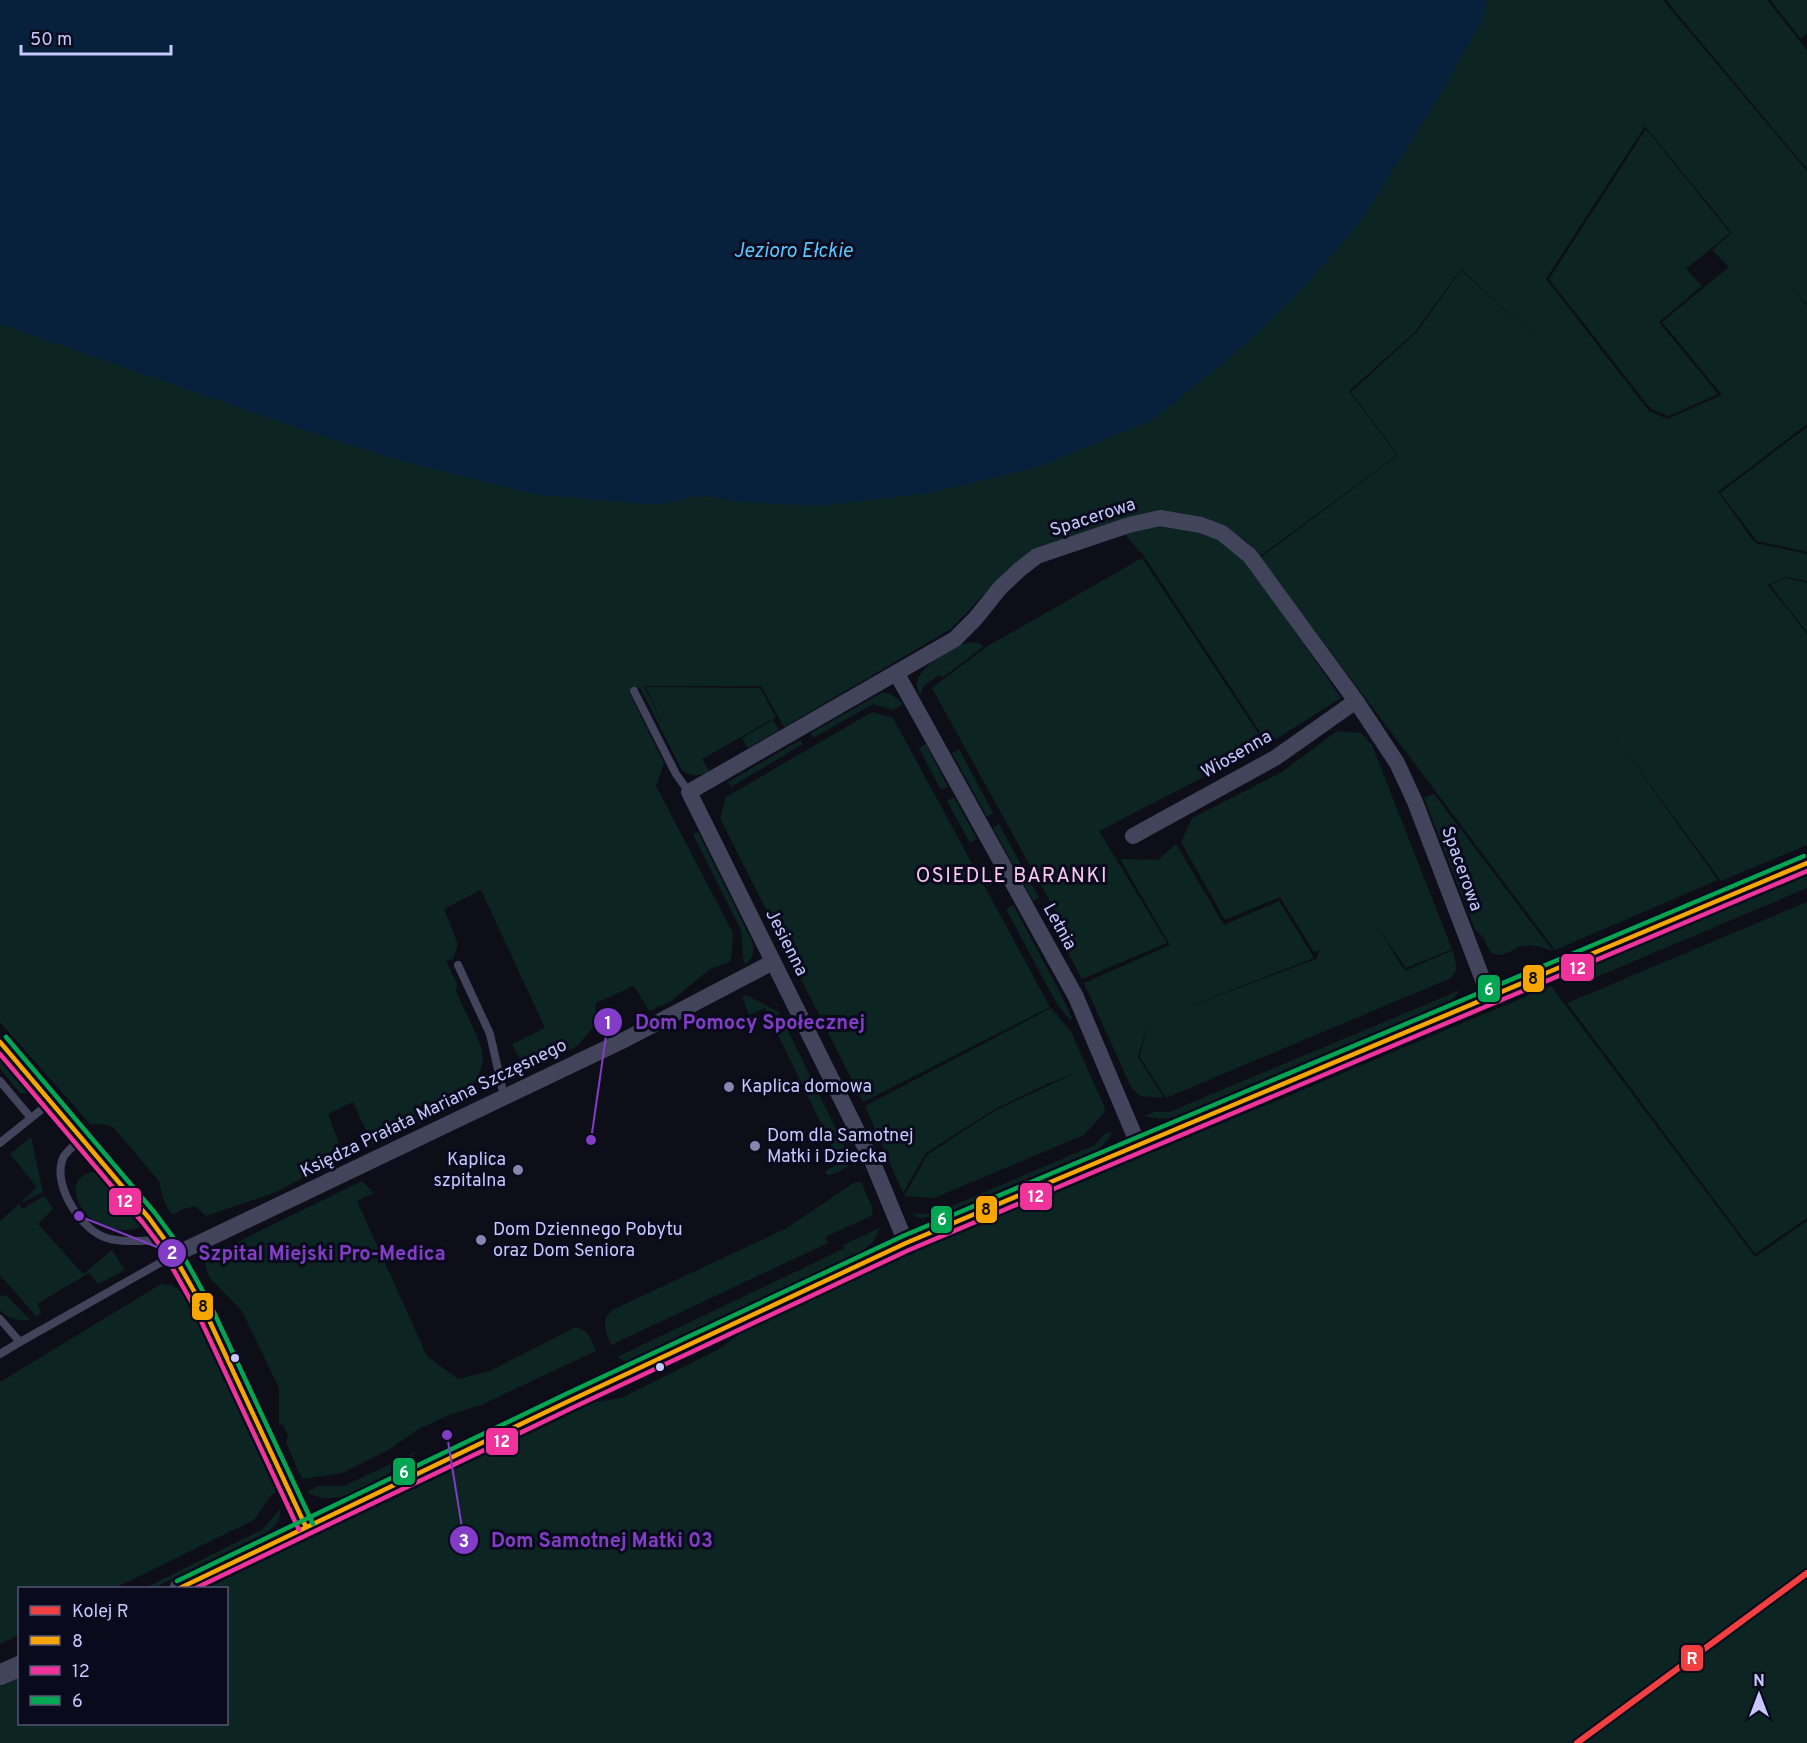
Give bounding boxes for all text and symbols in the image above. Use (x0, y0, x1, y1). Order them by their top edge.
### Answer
scale bar (21, 18, 171, 56)
text: 50 m (30, 29, 72, 52)
water label: Jezioro Ełckie (733, 239, 853, 265)
street label: Spacerowa (1047, 493, 1139, 543)
street label: Wiosenna (1198, 726, 1276, 784)
street label: Spacerowa (1435, 823, 1487, 915)
district label: OSIEDLE BARANKI (916, 864, 1108, 890)
street label: Letnia (1037, 900, 1081, 954)
street label: Jesienna (759, 906, 813, 980)
line badge: 12 (1560, 953, 1595, 982)
text: 12 (1570, 960, 1586, 980)
line badge: 8 (1522, 964, 1545, 993)
text: 8 (1528, 970, 1538, 990)
line badge: 6 (1477, 974, 1501, 1003)
text: 6 (1484, 981, 1494, 1001)
callout: Dom Pomocy Społecznej (593, 1003, 877, 1041)
text: Dom Pomocy Społecznej (635, 1011, 865, 1037)
text: 1 (604, 1013, 612, 1036)
street label: Księdza Prałata Mariana Szczęsnego (297, 1034, 571, 1184)
place label: Kaplica domowa (741, 1076, 872, 1099)
marker: Kaplica domowa (722, 1080, 736, 1094)
place label: Dom dla Samotnej Matki i Dziecka (767, 1125, 914, 1169)
marker: Dom dla Samotnej Matki i Dziecka (748, 1139, 762, 1153)
place label: Kaplica szpitalna (433, 1149, 506, 1193)
marker: Kaplica szpitalna (511, 1163, 525, 1177)
line badge: 12 (1019, 1182, 1053, 1211)
line badge: 12 (108, 1187, 142, 1216)
text: 12 (1028, 1188, 1044, 1208)
text: 12 (117, 1193, 133, 1213)
line badge: 8 (975, 1195, 998, 1224)
text: 8 (981, 1201, 991, 1221)
line badge: 6 (930, 1205, 953, 1234)
text: 6 (937, 1211, 947, 1231)
place label: Dom Dziennego Pobytu oraz Dom Seniora (493, 1219, 683, 1263)
marker: Dom Dziennego Pobytu oraz Dom Seniora (474, 1233, 488, 1247)
callout: Szpital Miejski Pro-Medica (157, 1234, 458, 1272)
text: Szpital Miejski Pro-Medica (198, 1242, 446, 1268)
text: 2 (166, 1243, 178, 1266)
line badge: 8 (191, 1292, 214, 1321)
text: 8 (198, 1298, 208, 1318)
unlabelled marker (229, 1352, 241, 1364)
unlabelled marker (654, 1361, 666, 1373)
line badge: 12 (485, 1427, 519, 1456)
text: 12 (494, 1433, 510, 1453)
line badge: 6 (392, 1457, 416, 1486)
text: 6 (399, 1464, 409, 1484)
callout: Dom Samotnej Matki 03 (449, 1521, 725, 1559)
text: Dom Samotnej Matki 03 (491, 1529, 713, 1555)
text: 3 (459, 1531, 469, 1554)
legend (18, 1587, 228, 1725)
text: Kolej R (72, 1601, 129, 1624)
text: 8 (72, 1631, 83, 1654)
line badge: R (1680, 1644, 1704, 1672)
text: R (1686, 1650, 1698, 1670)
text: 12 (72, 1661, 90, 1684)
north arrow (1729, 1665, 1789, 1725)
text: N (1753, 1672, 1765, 1692)
text: 6 (72, 1691, 83, 1714)

